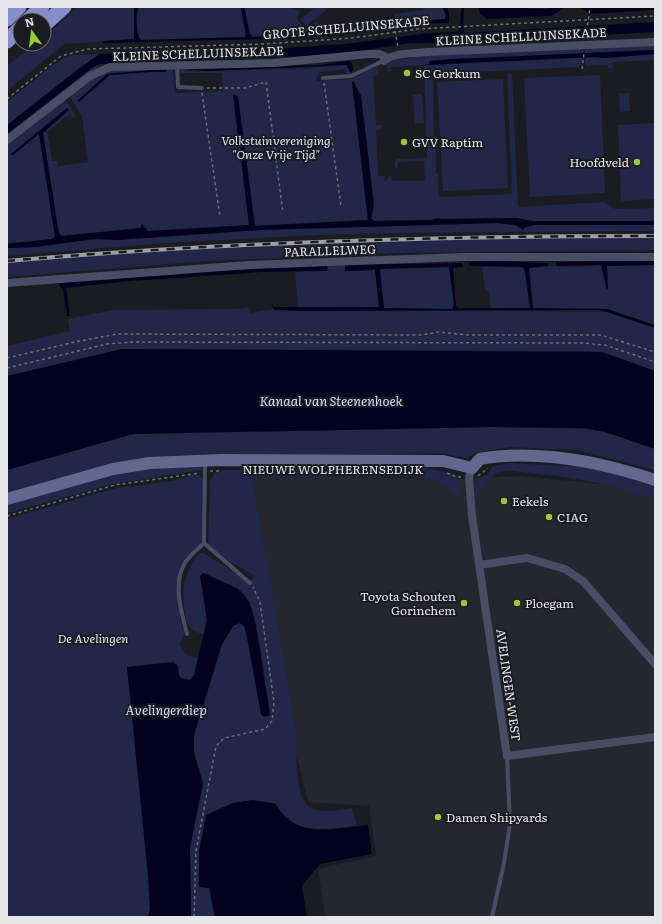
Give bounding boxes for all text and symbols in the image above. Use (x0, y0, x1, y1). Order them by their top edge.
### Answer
street label: GROTE SCHELLUINSEKADE (262, 11, 430, 43)
north arrow (12, 12, 52, 52)
text: N (23, 12, 36, 30)
street label: KLEINE SCHELLUINSEKADE (435, 23, 607, 49)
street label: KLEINE SCHELLUINSEKADE (112, 41, 284, 65)
place label: SC Gorkum (415, 64, 481, 82)
marker: SC Gorkum (402, 68, 412, 78)
park label: Volkstuinvereniging "Onze Vrije Tijd" (221, 131, 331, 163)
place label: GVV Raptim (412, 133, 484, 151)
marker: GVV Raptim (399, 137, 409, 147)
place label: Hoofdveld (569, 153, 630, 171)
marker: Hoofdveld (632, 157, 642, 167)
street label: PARALLELWEG (284, 239, 376, 261)
water label: Kanaal van Steenenhoek (259, 391, 403, 410)
street label: NIEUWE WOLPHERENSEDIJK (243, 460, 423, 478)
place label: Eekels (512, 492, 549, 510)
marker: Eekels (499, 496, 509, 506)
place label: CIAG (557, 508, 588, 526)
marker: CIAG (544, 512, 554, 522)
place label: Toyota Schouten Gorinchem (360, 587, 456, 619)
place label: Ploegam (525, 594, 574, 612)
marker: Toyota Schouten Gorinchem (459, 598, 469, 608)
marker: Ploegam (512, 598, 522, 608)
street label: AVELINGEN-WEST (492, 628, 526, 743)
park label: De Avelingen (57, 629, 129, 647)
water label: Avelingerdiep (125, 700, 207, 719)
place label: Damen Shipyards (446, 808, 548, 826)
marker: Damen Shipyards (433, 812, 443, 822)

